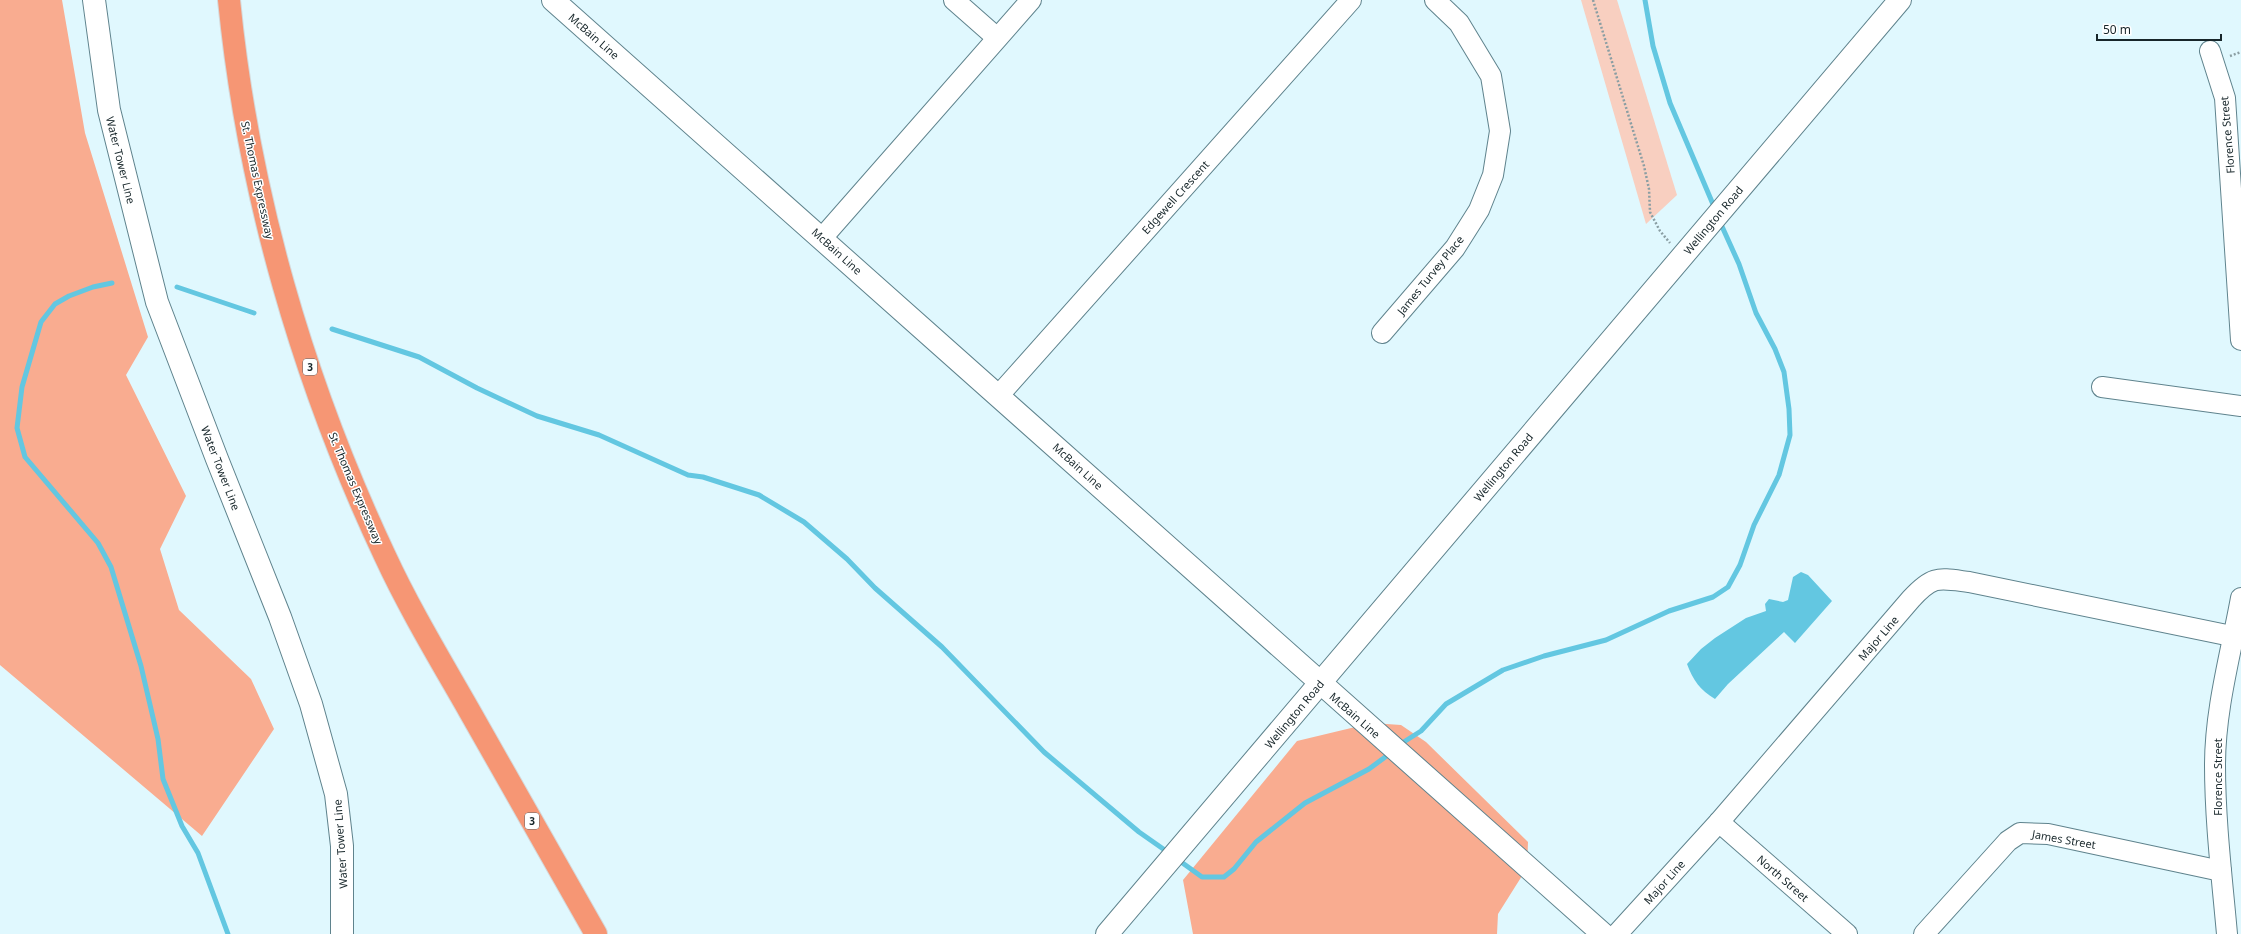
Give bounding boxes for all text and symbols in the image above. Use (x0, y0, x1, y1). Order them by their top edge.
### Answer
street label: McBain Line (565, 10, 623, 62)
scale bar (2097, 16, 2221, 42)
text: 50 m (2103, 21, 2131, 38)
street label: Florence Street (2216, 96, 2238, 174)
street label: Water Tower Line (103, 115, 139, 205)
street label: St. Thomas Expressway (238, 120, 278, 241)
street label: Edgewell Crescent (1138, 157, 1212, 237)
street label: Wellington Road (1680, 183, 1746, 257)
street label: McBain Line (809, 224, 865, 278)
street label: James Turvey Place (1393, 232, 1467, 319)
road number: 3 (303, 359, 317, 375)
street label: Water Tower Line (198, 424, 244, 512)
street label: St. Thomas Expressway (326, 430, 387, 547)
street label: Wellington Road (1470, 430, 1536, 504)
street label: McBain Line (1050, 439, 1106, 493)
street label: Major Line (1854, 612, 1902, 664)
street label: Wellington Road (1261, 677, 1327, 751)
street label: McBain Line (1326, 689, 1384, 741)
street label: Florence Street (2210, 738, 2225, 816)
street label: Water Tower Line (329, 799, 351, 889)
road number: 3 (525, 813, 539, 829)
street label: James Street (2030, 826, 2097, 852)
street label: North Street (1754, 851, 1812, 905)
street label: Major Line (1640, 857, 1688, 907)

